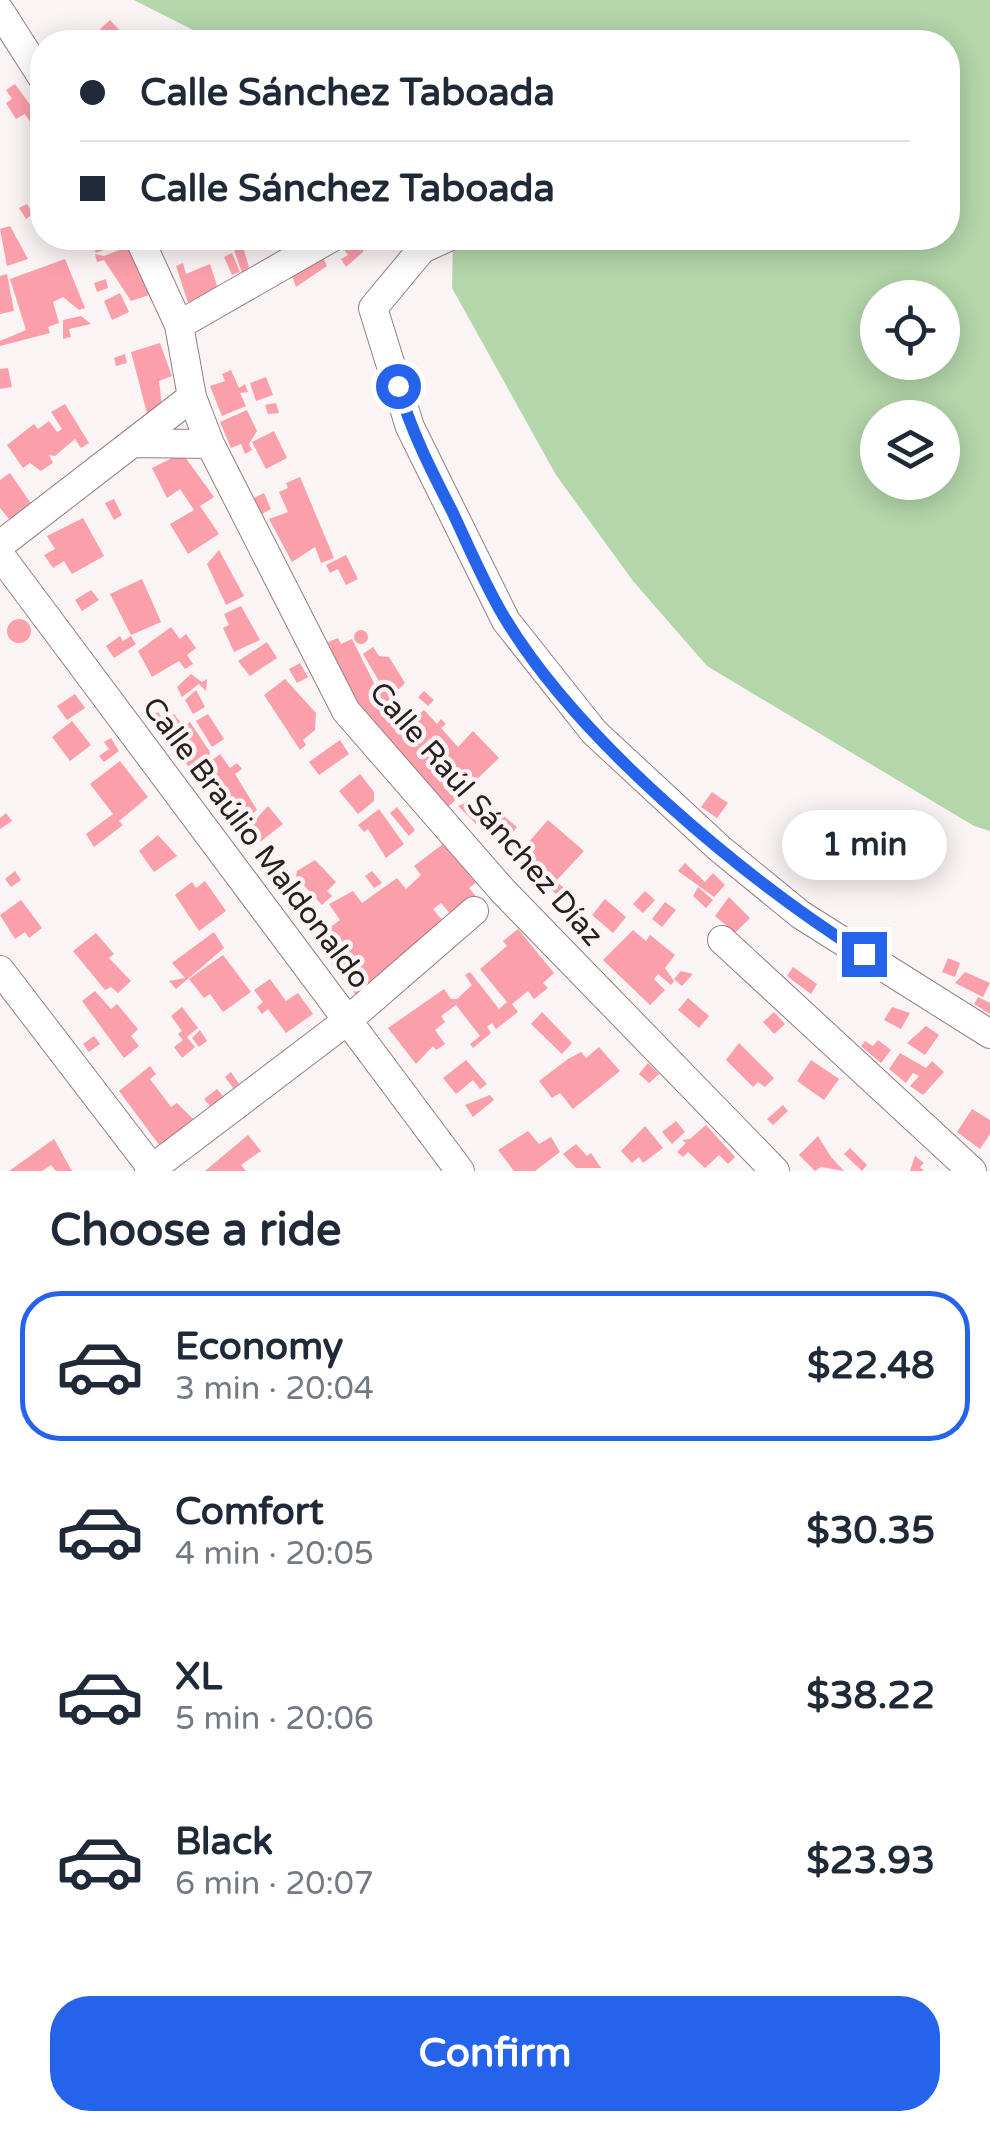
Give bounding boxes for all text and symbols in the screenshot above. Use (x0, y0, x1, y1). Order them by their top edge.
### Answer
text: Calle Sánchez Taboada (140, 70, 555, 116)
text: Calle Sánchez Taboada (140, 166, 555, 212)
map controls (860, 280, 960, 500)
button: locate (860, 280, 960, 380)
route start (376, 364, 421, 409)
button: layers (860, 400, 960, 500)
street label: Calle Raúl Sánchez Díaz (361, 674, 611, 954)
street label: Calle Braúlio Maldonaldo (134, 690, 378, 996)
callout: 1 min (782, 809, 946, 879)
text: 1 min (822, 826, 907, 864)
route end (842, 932, 887, 977)
text: Choose a ride (50, 1204, 341, 1258)
icon: car (55, 1321, 145, 1411)
text: Economy (175, 1324, 343, 1370)
text: $22.48 (807, 1343, 935, 1389)
text: 3 min · 20:04 (175, 1370, 374, 1408)
icon: car (55, 1486, 145, 1576)
text: Comfort (175, 1489, 324, 1535)
text: $30.35 (806, 1508, 935, 1554)
text: 4 min · 20:05 (175, 1535, 374, 1573)
icon: car (55, 1651, 145, 1741)
text: XL (175, 1654, 222, 1700)
text: $38.22 (806, 1673, 935, 1719)
text: 5 min · 20:06 (175, 1700, 374, 1738)
icon: car (55, 1816, 145, 1906)
text: Black (175, 1819, 273, 1865)
text: $23.93 (806, 1838, 935, 1884)
text: 6 min · 20:07 (175, 1865, 374, 1903)
button: Confirm (50, 1996, 940, 2111)

